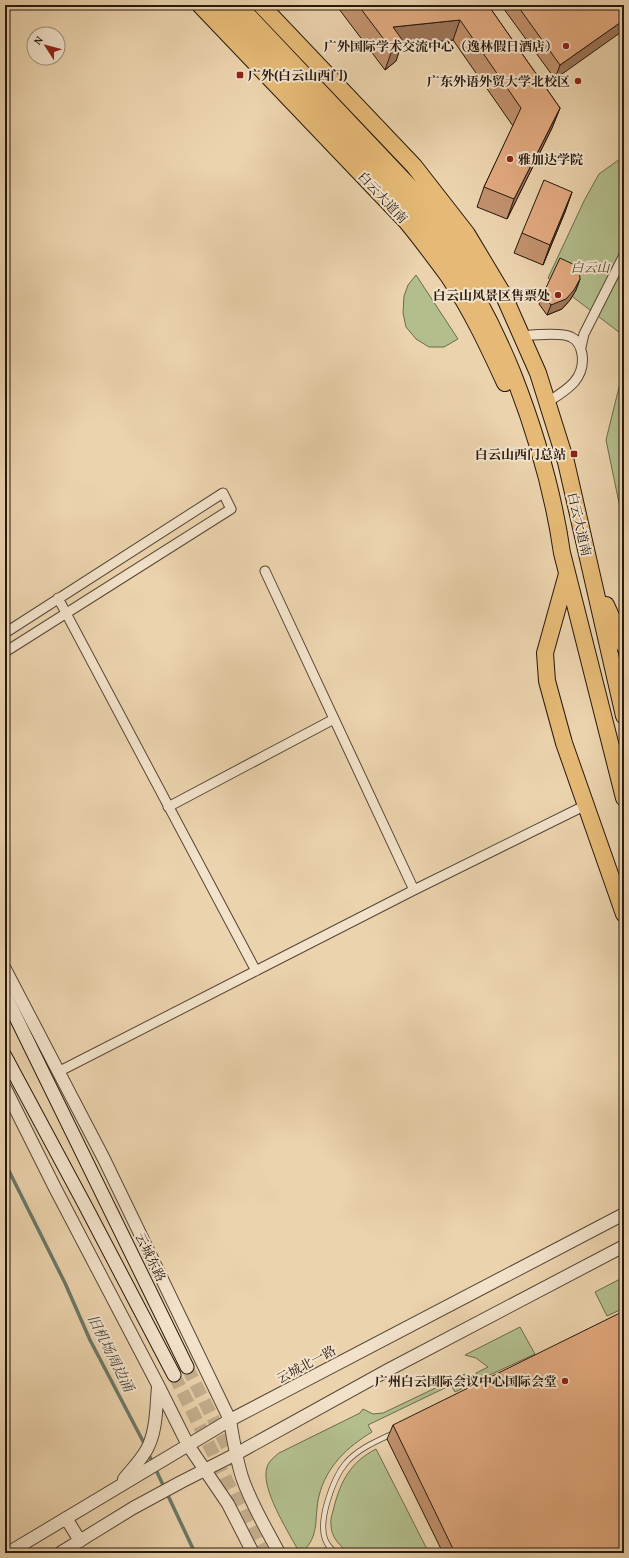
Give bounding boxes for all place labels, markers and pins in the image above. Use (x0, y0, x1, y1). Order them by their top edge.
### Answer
place label: 广外国际学术交流中心（逸林假日酒店） (324, 37, 558, 56)
marker: 广外国际学术交流中心（逸林假日酒店） (561, 41, 571, 51)
place label: 广外(白云山西门) (248, 66, 348, 85)
marker: 广外(白云山西门) (235, 70, 245, 80)
place label: 广东外语外贸大学北校区 (427, 72, 570, 91)
marker: 广东外语外贸大学北校区 (573, 76, 583, 86)
place label: 雅加达学院 (518, 150, 583, 169)
marker: 雅加达学院 (505, 154, 515, 164)
place label: 白云山风景区售票处 (433, 286, 550, 305)
marker: 白云山风景区售票处 (553, 290, 563, 300)
place label: 白云山西门总站 (475, 445, 566, 464)
marker: 白云山西门总站 (569, 449, 579, 459)
place label: 广州白云国际会议中心国际会堂 (375, 1372, 557, 1391)
marker: 广州白云国际会议中心国际会堂 (560, 1376, 570, 1386)

